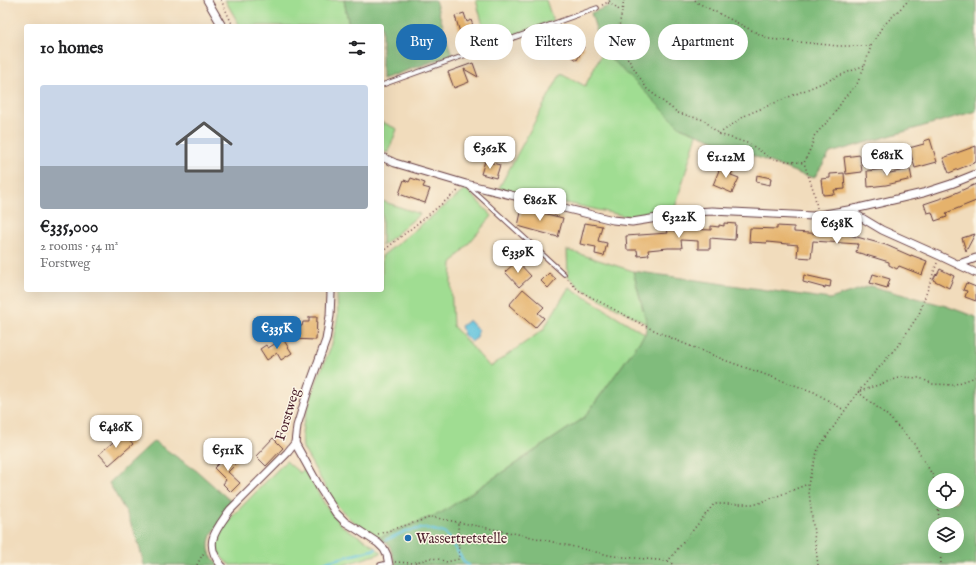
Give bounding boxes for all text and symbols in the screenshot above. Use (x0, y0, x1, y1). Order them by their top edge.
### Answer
chip: Buy (396, 24, 447, 60)
chip: Rent (455, 24, 513, 60)
chip: Filters (521, 24, 586, 60)
chip: New (594, 24, 650, 60)
chip: Apartment (658, 24, 748, 60)
icon: filters (346, 37, 368, 59)
text: 10 homes (40, 38, 103, 59)
icon: home (168, 111, 240, 183)
pin: €362K (462, 136, 518, 170)
text: €362K (473, 140, 507, 157)
pin: €681K (859, 143, 915, 177)
pin: €1.12M (693, 145, 759, 179)
text: €681K (871, 147, 903, 164)
text: €1.12M (707, 149, 745, 166)
pin: €862K (512, 188, 568, 222)
text: €862K (523, 192, 557, 209)
pin: €322K (651, 205, 707, 239)
text: €322K (662, 209, 696, 226)
pin: €638K (809, 211, 865, 245)
text: €638K (821, 215, 853, 232)
text: €335,000 (40, 217, 98, 238)
text: 2 rooms · 54 m² (40, 238, 118, 255)
pin: €339K (490, 240, 546, 274)
text: €339K (502, 244, 534, 261)
text: Forstweg (40, 255, 90, 272)
pin: €335K (249, 316, 305, 350)
text: €335K (261, 320, 293, 337)
street label: Forstweg (271, 385, 305, 443)
pin: €486K (88, 415, 144, 449)
text: €486K (99, 419, 133, 436)
pin: €511K (200, 438, 256, 472)
text: €511K (212, 442, 244, 459)
map controls (928, 473, 964, 553)
button: locate (928, 473, 964, 509)
button: layers (928, 517, 964, 553)
place label: Wassertretstelle (416, 530, 508, 548)
marker: Wassertretstelle (403, 533, 413, 543)

